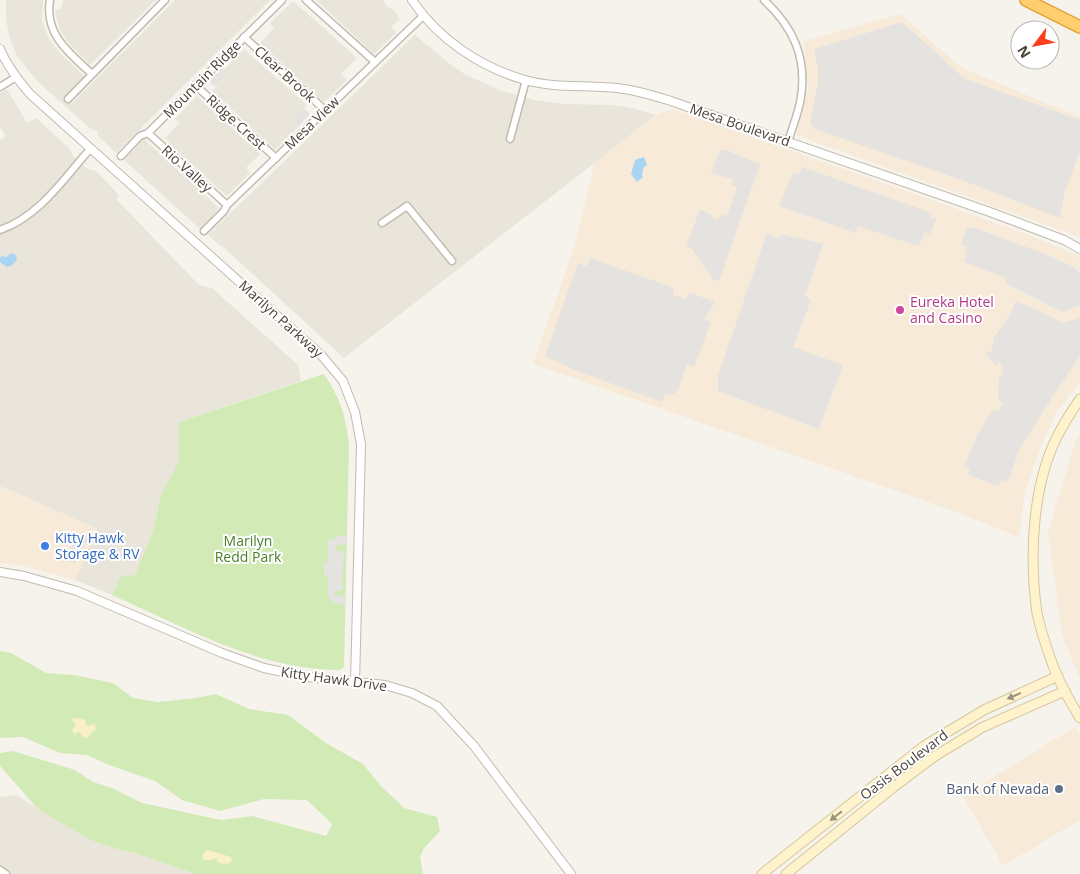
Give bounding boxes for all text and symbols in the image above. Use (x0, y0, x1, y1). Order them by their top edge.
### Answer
north arrow (1010, 20, 1060, 70)
street label: Mountain Ridge (159, 35, 245, 122)
street label: Clear Brook (251, 41, 321, 107)
text: N (1012, 42, 1035, 62)
street label: Ridge Crest (203, 90, 270, 153)
street label: Mesa View (280, 92, 343, 153)
street label: Mesa Boulevard (687, 98, 793, 151)
street label: Rio Valley (158, 141, 218, 197)
street label: Marilyn Parkway (235, 276, 328, 362)
place label: Eureka Hotel and Casino (910, 292, 994, 327)
marker: Eureka Hotel and Casino (894, 304, 906, 316)
place label: Kitty Hawk Storage & RV (55, 528, 140, 563)
park label: Marilyn Redd Park (215, 531, 282, 566)
marker: Kitty Hawk Storage & RV (39, 540, 51, 552)
street label: Kitty Hawk Drive (280, 662, 388, 695)
one-way arrow (1007, 693, 1021, 701)
street label: Oasis Boulevard (856, 725, 952, 804)
place label: Bank of Nevada (946, 779, 1049, 798)
marker: Bank of Nevada (1053, 783, 1065, 795)
one-way arrow (829, 811, 843, 821)

